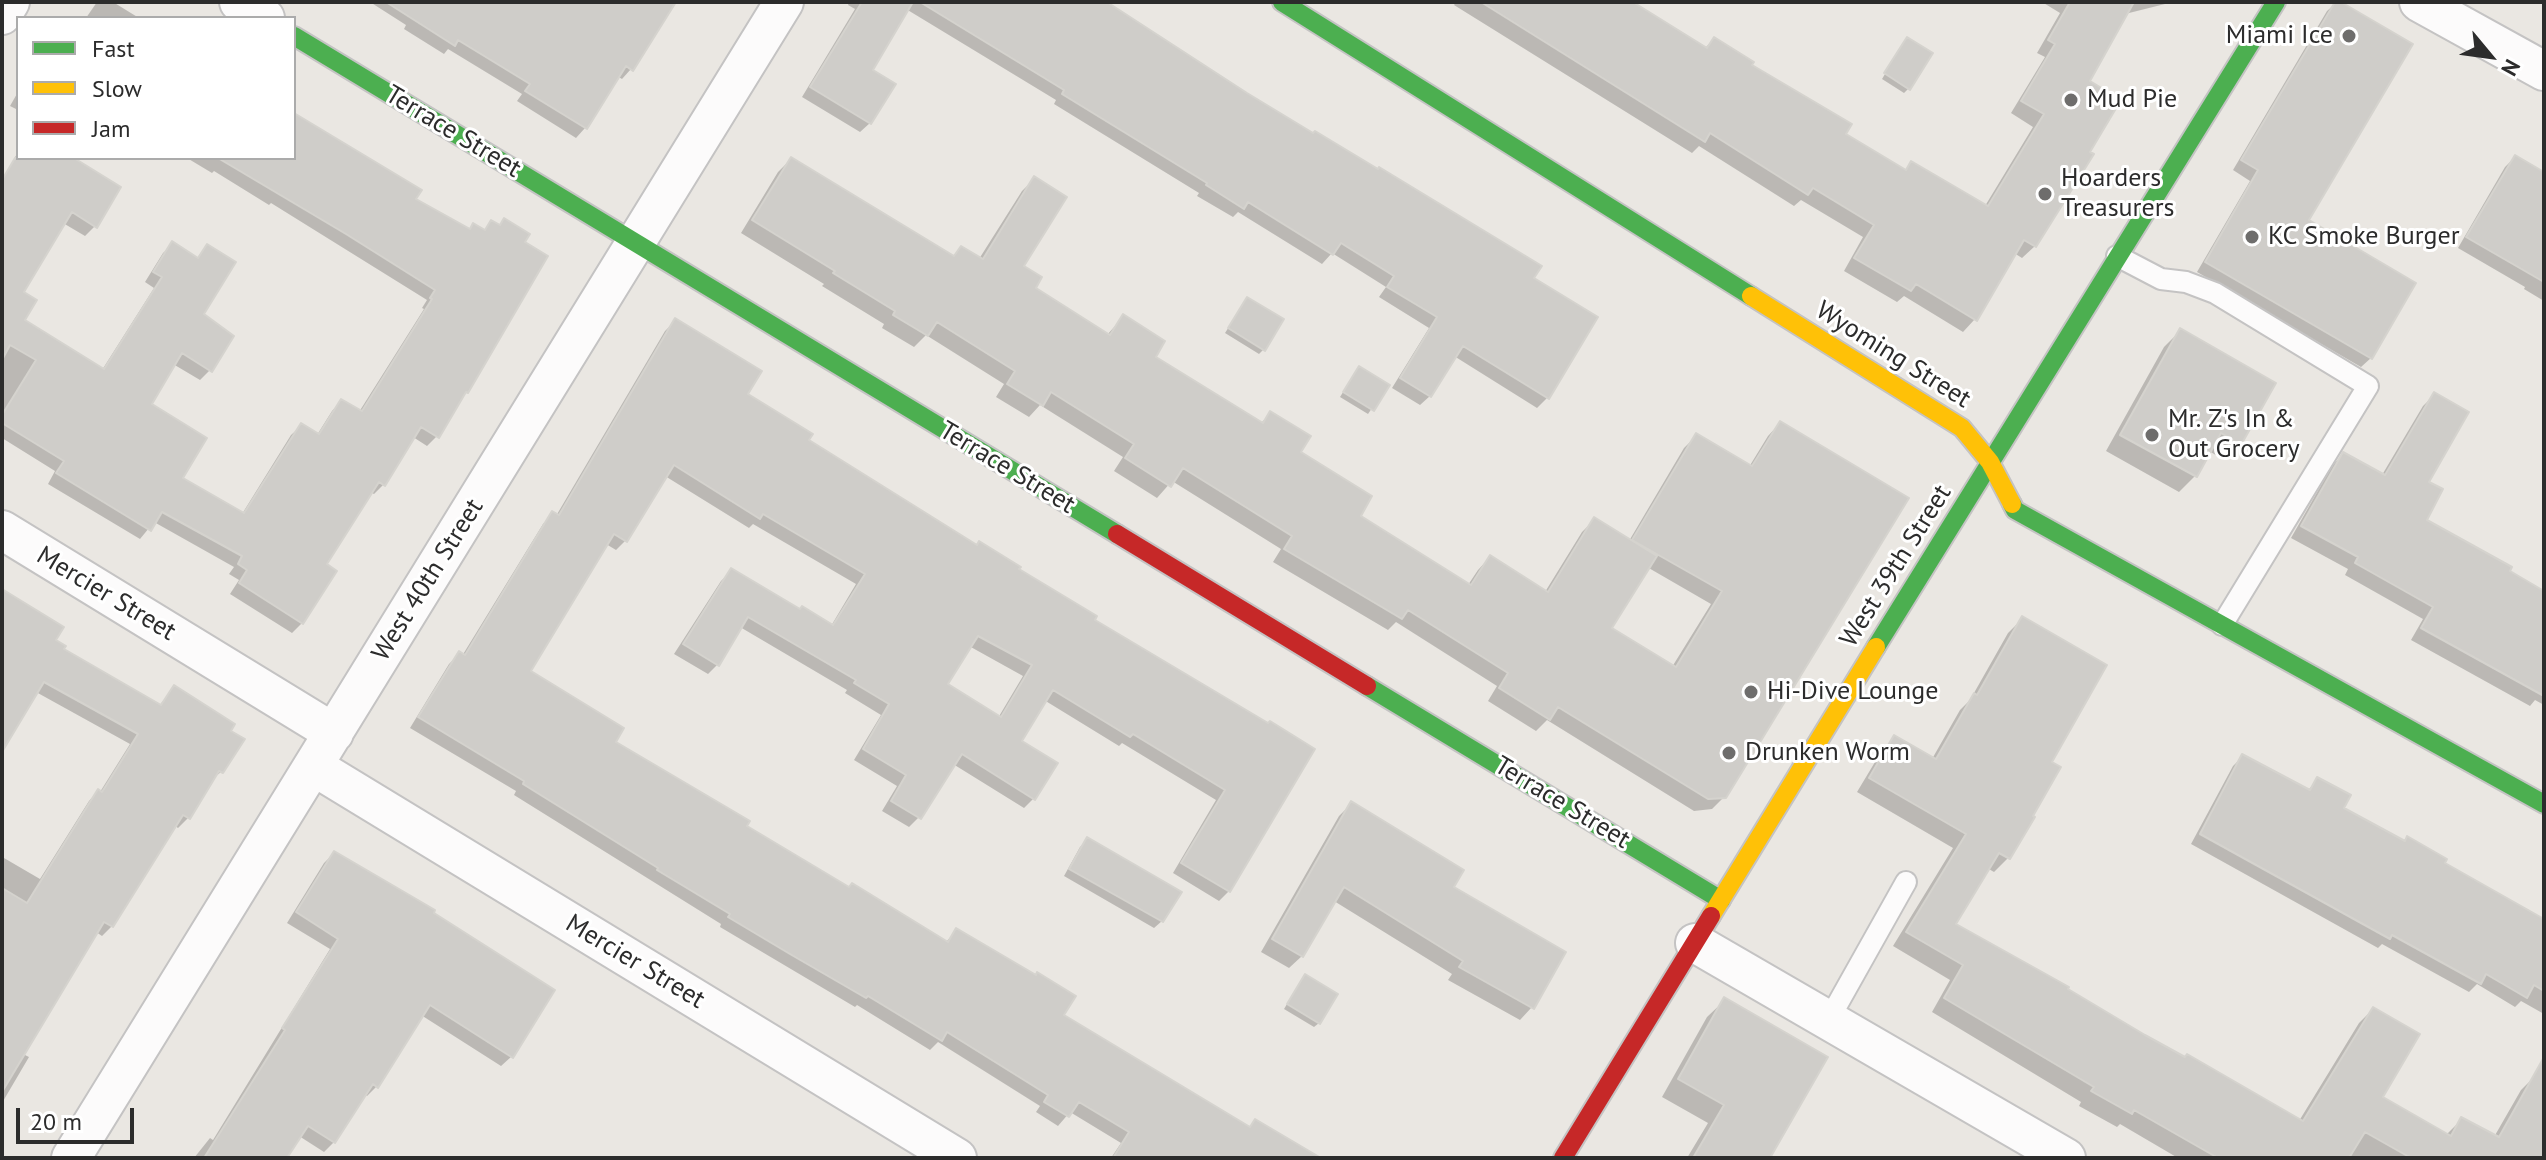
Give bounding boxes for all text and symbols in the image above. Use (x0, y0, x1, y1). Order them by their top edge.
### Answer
legend (16, 16, 296, 160)
north arrow (2450, 16, 2530, 96)
place label: Miami Ice (2226, 20, 2333, 52)
marker: Miami Ice (2340, 27, 2358, 45)
text: Fast (92, 33, 135, 64)
text: N (2495, 55, 2527, 81)
text: Slow (92, 73, 142, 104)
street label: Terrace Street (380, 79, 526, 185)
place label: Mud Pie (2087, 84, 2177, 116)
marker: Mud Pie (2062, 91, 2080, 109)
text: Jam (92, 113, 130, 144)
place label: Hoarders Treasurers (2061, 163, 2174, 224)
marker: Hoarders Treasurers (2036, 185, 2054, 203)
place label: KC Smoke Burger (2268, 221, 2460, 253)
marker: KC Smoke Burger (2243, 228, 2261, 246)
street label: Wyoming Street (1810, 295, 1976, 415)
place label: Mr. Z's In & Out Grocery (2168, 404, 2300, 466)
street label: Terrace Street (934, 415, 1080, 521)
marker: Mr. Z's In & Out Grocery (2143, 426, 2161, 444)
street label: West 39th Street (1834, 479, 1958, 653)
street label: West 40th Street (366, 493, 490, 667)
street label: Mercier Street (31, 540, 181, 648)
place label: Hi-Dive Lounge (1767, 676, 1938, 708)
marker: Hi-Dive Lounge (1742, 683, 1760, 701)
place label: Drunken Worm (1745, 737, 1910, 769)
marker: Drunken Worm (1720, 744, 1738, 762)
street label: Terrace Street (1489, 750, 1635, 856)
street label: Mercier Street (560, 908, 710, 1016)
scale bar (20, 1092, 138, 1142)
text: 20 m (30, 1106, 82, 1137)

